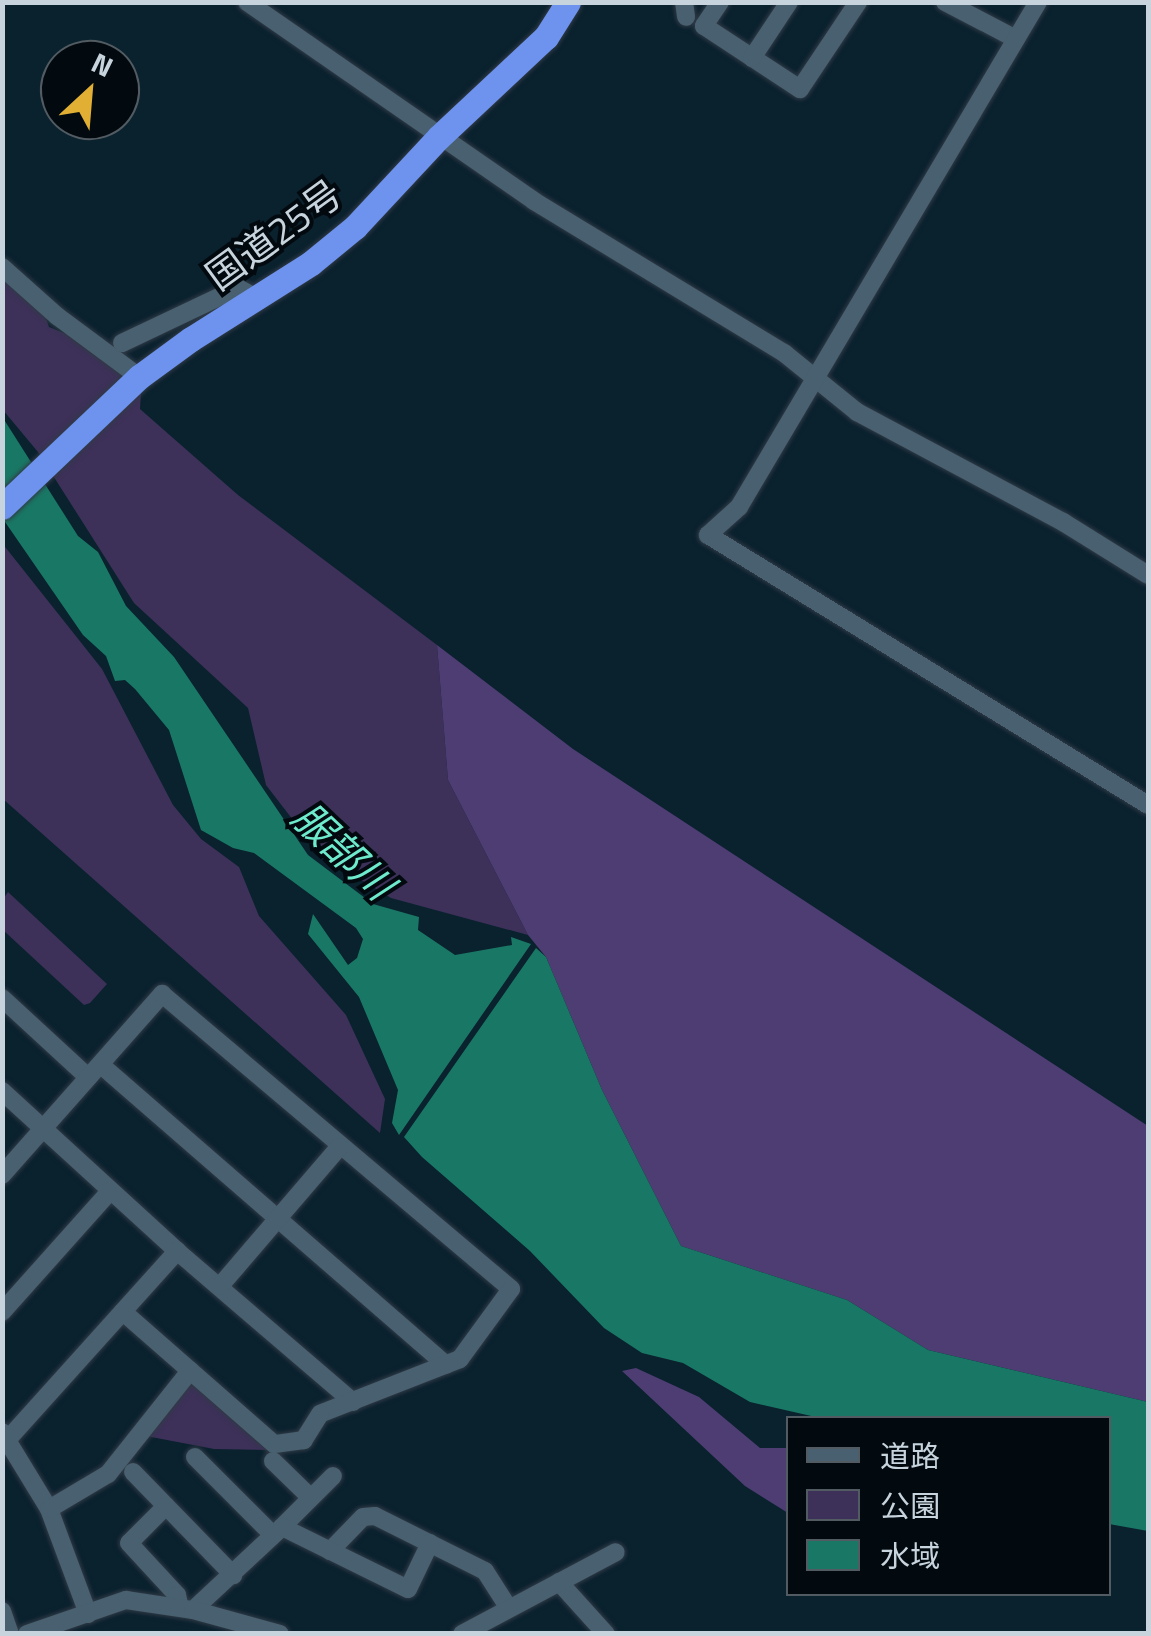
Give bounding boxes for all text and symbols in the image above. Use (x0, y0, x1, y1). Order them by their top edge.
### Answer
north arrow (40, 40, 140, 140)
text: N (84, 41, 121, 88)
street label: 国道25号 (197, 171, 351, 299)
water label: 服部川 (283, 793, 403, 909)
legend (786, 1416, 1111, 1596)
text: 道路 (880, 1433, 940, 1479)
text: 公園 (880, 1483, 940, 1529)
text: 水域 (880, 1533, 940, 1579)

